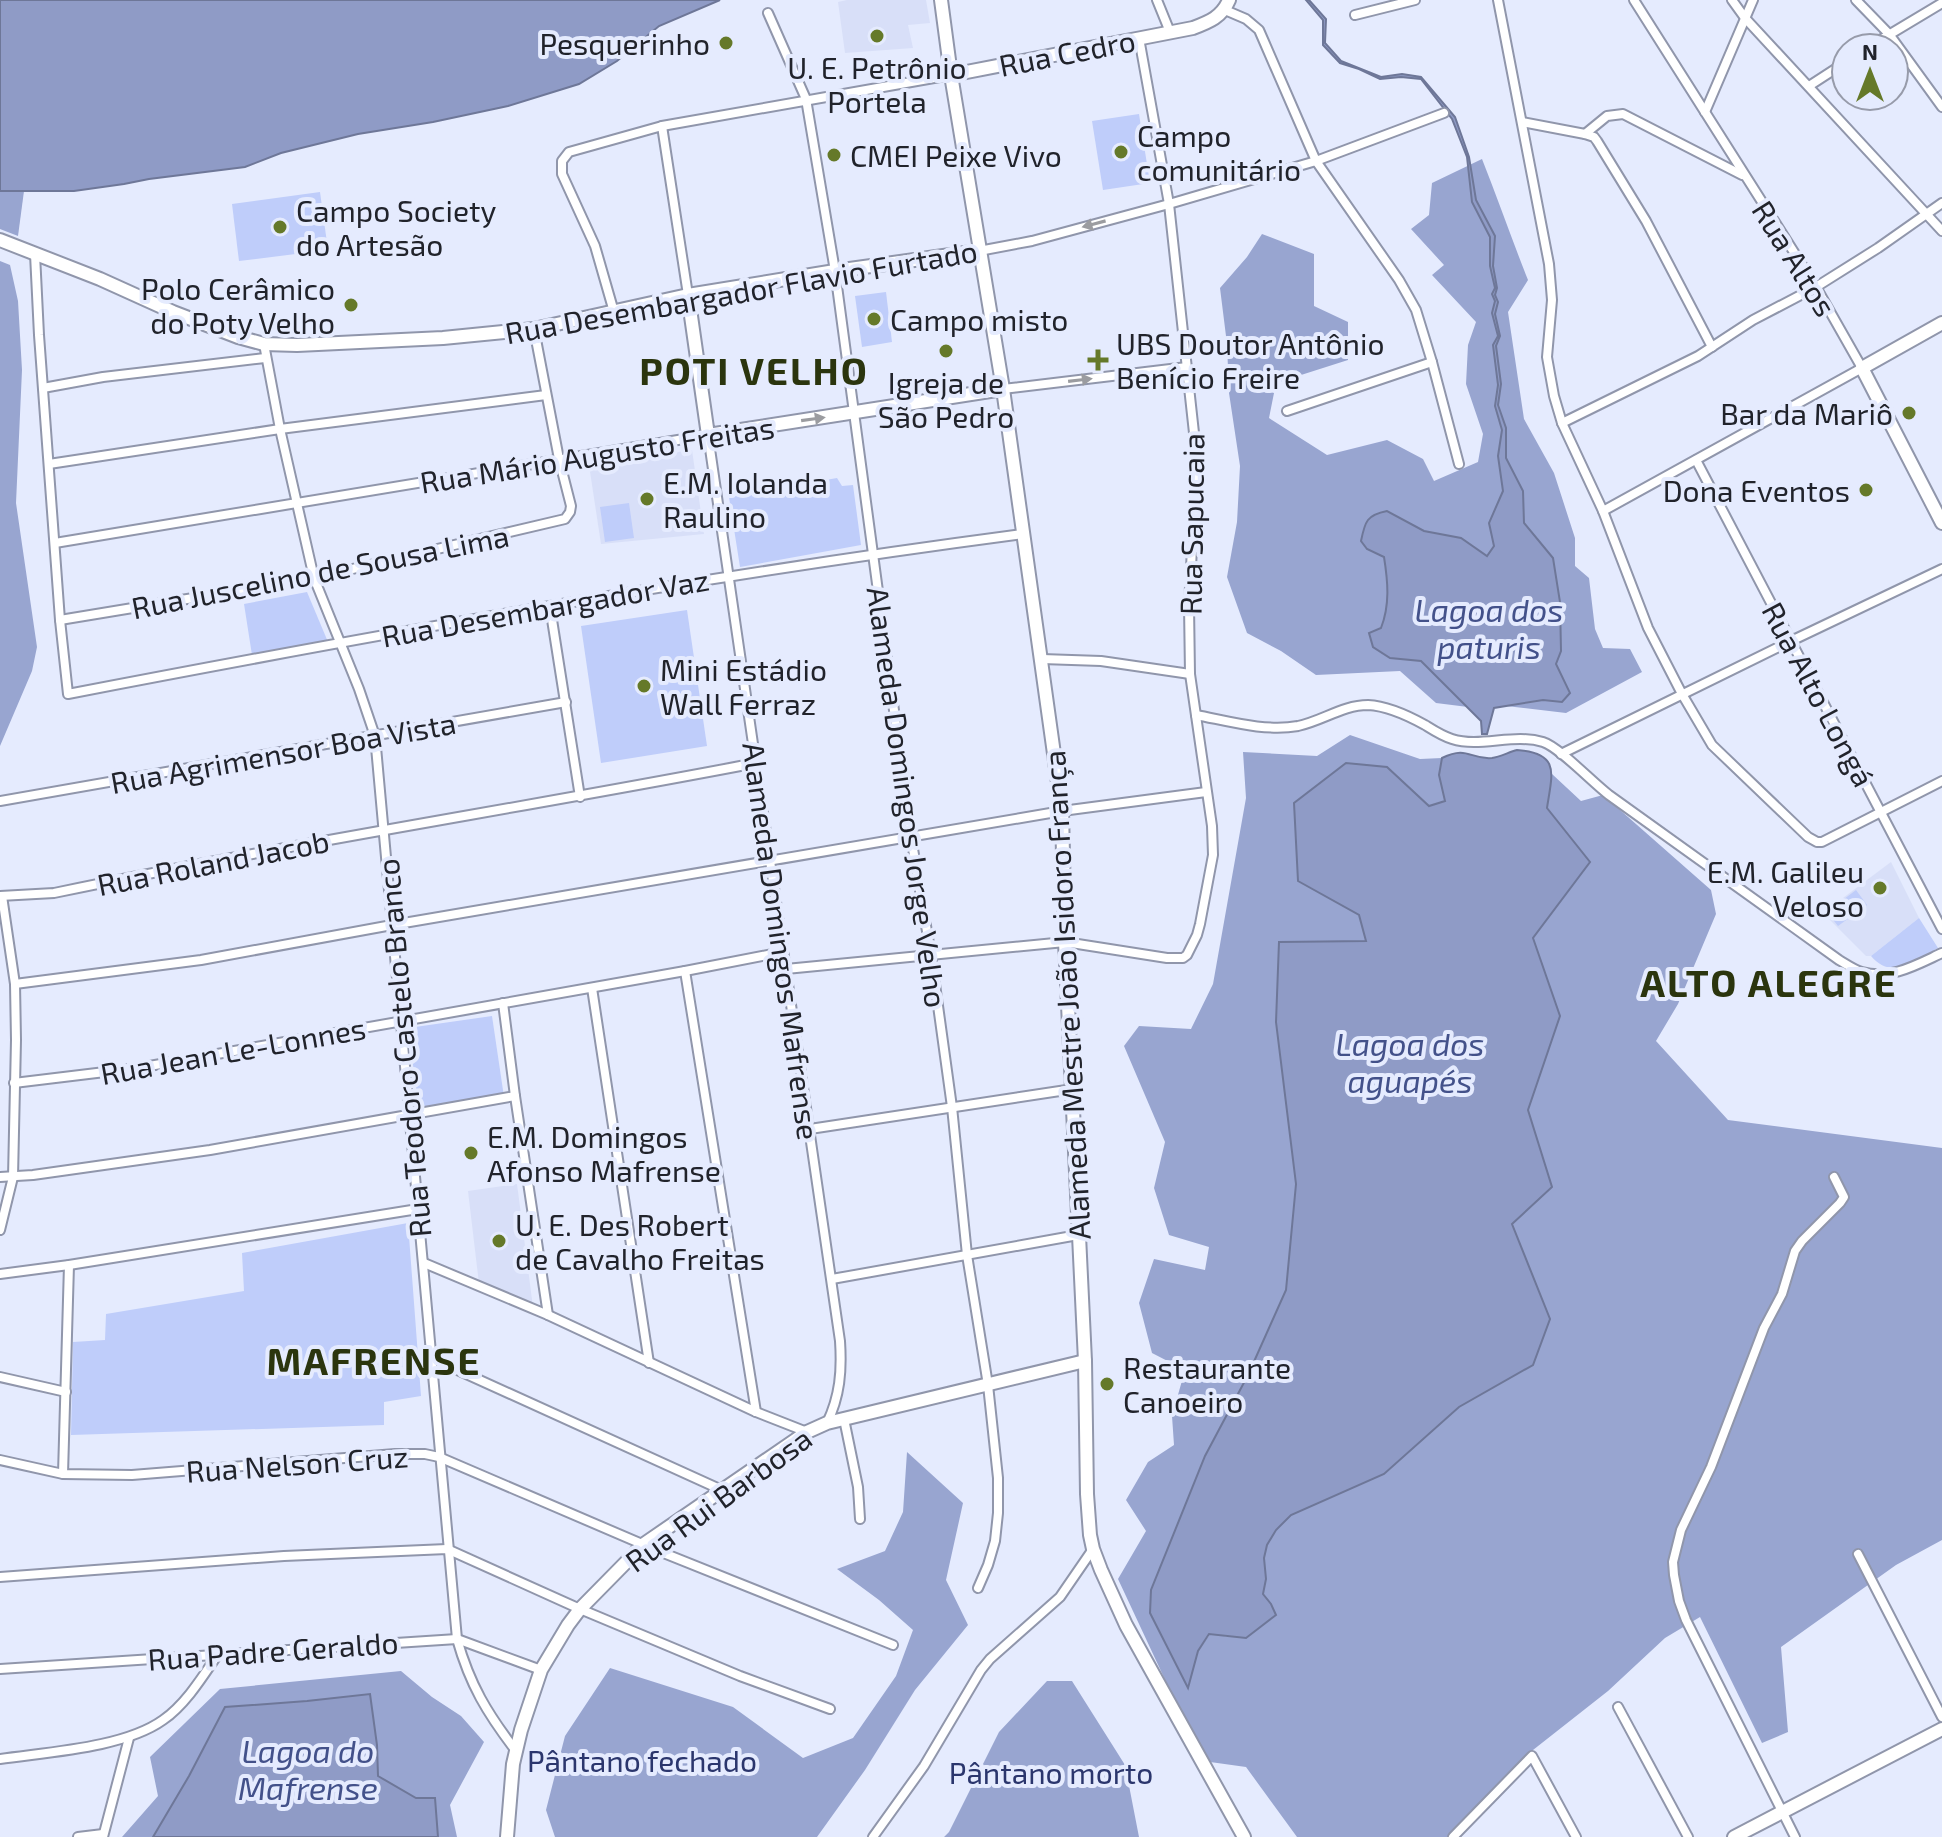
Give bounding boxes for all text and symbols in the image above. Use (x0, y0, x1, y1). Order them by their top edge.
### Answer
street label: Rua Cedro (996, 21, 1138, 83)
place label: Pesquerinho (539, 25, 710, 61)
marker: U. E. Petrônio Portela (868, 27, 886, 45)
north arrow (1830, 32, 1910, 112)
marker: Pesquerinho (717, 34, 735, 52)
text: N (1862, 38, 1878, 64)
place label: U. E. Petrônio Portela (787, 49, 967, 119)
place label: Campo comunitário (1137, 117, 1301, 187)
place label: CMEI Peixe Vivo (850, 137, 1062, 173)
marker: Campo comunitário (1112, 143, 1130, 161)
marker: CMEI Peixe Vivo (825, 146, 843, 164)
place label: Campo Society do Artesão (296, 192, 496, 262)
street label: Rua Altos (1746, 194, 1844, 322)
marker: Campo Society do Artesão (271, 218, 289, 236)
one-way arrow (1081, 218, 1105, 231)
street label: Rua Desembargador Flavio Furtado (502, 232, 980, 350)
place label: Polo Cerâmico do Poty Velho (141, 270, 335, 340)
marker: Polo Cerâmico do Poty Velho (342, 296, 360, 314)
place label: Campo misto (890, 301, 1068, 337)
marker: Campo misto (865, 310, 883, 328)
place label: UBS Doutor Antônio Benício Freire (1116, 325, 1384, 395)
marker: Igreja de São Pedro (937, 342, 955, 360)
district label: POTI VELHO (639, 347, 869, 393)
marker: UBS Doutor Antônio Benício Freire (1087, 349, 1109, 371)
place label: Igreja de São Pedro (878, 364, 1014, 434)
one-way arrow (1068, 373, 1093, 386)
place label: Bar da Mariô (1720, 395, 1893, 431)
marker: Bar da Mariô (1900, 404, 1918, 422)
street label: Rua Mário Augusto Freitas (417, 408, 777, 500)
one-way arrow (801, 413, 826, 425)
street label: Rua Sapucaia (1171, 433, 1211, 615)
place label: E.M. Iolanda Raulino (663, 464, 828, 534)
place label: Dona Eventos (1663, 472, 1850, 508)
marker: Dona Eventos (1857, 481, 1875, 499)
marker: E.M. Iolanda Raulino (638, 490, 656, 508)
street label: Rua Juscelino de Sousa Lima (128, 517, 512, 625)
street label: Rua Desembargador Vaz (378, 560, 712, 654)
street label: Alameda Domingos Jorge Velho (861, 584, 955, 1010)
water label: Lagoa dos paturis (1414, 590, 1564, 666)
street label: Rua Alto Longá (1755, 596, 1883, 792)
place label: Mini Estádio Wall Ferraz (660, 651, 827, 721)
marker: Mini Estádio Wall Ferraz (635, 677, 653, 695)
street label: Rua Agrimensor Boa Vista (107, 704, 459, 800)
street label: Alameda Domingos Mafrense (736, 740, 828, 1142)
street label: Alameda Mestre João Isidoro França (1035, 749, 1098, 1241)
street label: Rua Roland Jacob (94, 822, 332, 902)
place label: E.M. Galileu Veloso (1707, 853, 1864, 923)
street label: Rua Teodoro Castelo Branco (369, 857, 437, 1239)
marker: E.M. Galileu Veloso (1871, 879, 1889, 897)
district label: ALTO ALEGRE (1640, 959, 1898, 1005)
street label: Rua Jean Le-Lonnes (98, 1009, 368, 1091)
water label: Lagoa dos aguapés (1335, 1024, 1485, 1100)
place label: E.M. Domingos Afonso Mafrense (487, 1118, 721, 1188)
marker: E.M. Domingos Afonso Mafrense (462, 1144, 480, 1162)
place label: U. E. Des Robert de Cavalho Freitas (515, 1206, 765, 1276)
marker: U. E. Des Robert de Cavalho Freitas (490, 1232, 508, 1250)
district label: MAFRENSE (267, 1337, 481, 1383)
place label: Restaurante Canoeiro (1123, 1349, 1291, 1419)
marker: Restaurante Canoeiro (1098, 1375, 1116, 1393)
street label: Rua Rui Barbosa (618, 1419, 818, 1579)
street label: Rua Nelson Cruz (185, 1437, 409, 1489)
street label: Rua Padre Geraldo (147, 1623, 399, 1677)
water label: Lagoa do Mafrense (238, 1731, 378, 1807)
park label: Pântano fechado (527, 1742, 757, 1778)
park label: Pântano morto (949, 1754, 1153, 1790)

